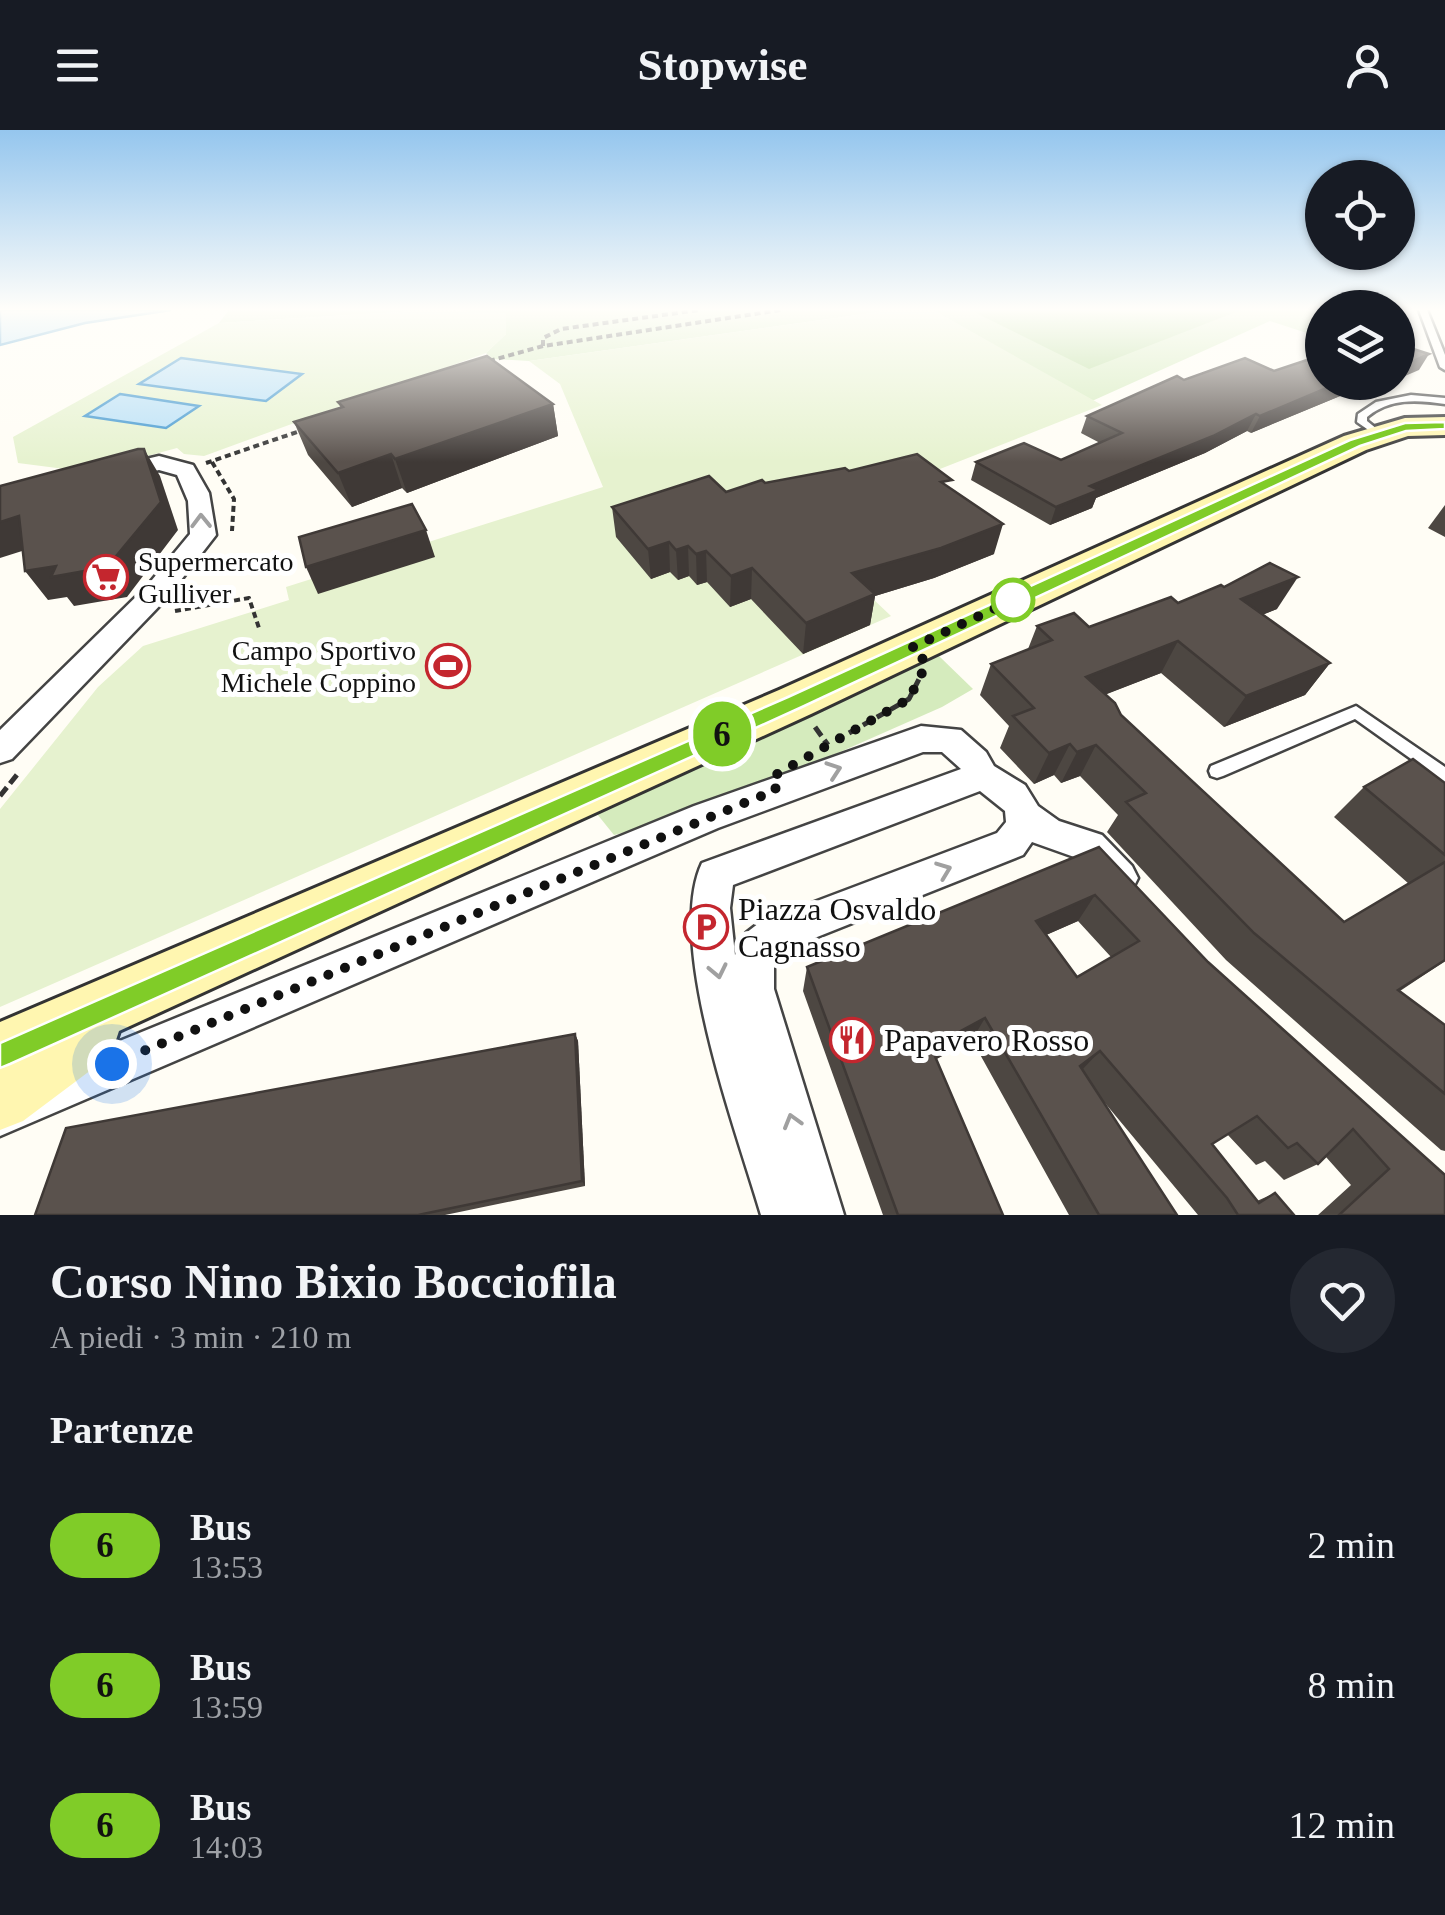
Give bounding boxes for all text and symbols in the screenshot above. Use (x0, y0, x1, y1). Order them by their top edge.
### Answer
icon: menu (50, 38, 105, 93)
icon: person (1340, 38, 1395, 93)
text: Stopwise (637, 40, 808, 90)
map controls (1305, 160, 1415, 400)
button: locate (1305, 160, 1415, 270)
button: layers (1305, 290, 1415, 400)
one-way arrow (191, 512, 212, 528)
place label: Supermercato Gulliver (138, 546, 294, 609)
supermarket icon: Supermercato Gulliver (83, 554, 129, 600)
unlabelled marker (992, 579, 1034, 621)
place label: Campo Sportivo Michele Coppino (221, 635, 416, 698)
sports icon: Campo Sportivo Michele Coppino (425, 643, 471, 689)
line badge: 6 (690, 702, 754, 766)
text: 6 (713, 715, 731, 754)
one-way arrow (825, 761, 842, 781)
one-way arrow (935, 861, 952, 882)
place label: Piazza Osvaldo Cagnasso (738, 891, 936, 964)
parking icon: Piazza Osvaldo Cagnasso (683, 904, 729, 950)
one-way arrow (706, 962, 727, 979)
restaurant icon: Papavero Rosso (829, 1017, 875, 1063)
place label: Papavero Rosso (884, 1022, 1089, 1058)
your location (87, 1039, 137, 1089)
one-way arrow (783, 1114, 804, 1131)
button: heart (1290, 1248, 1395, 1353)
text: Corso Nino Bixio Bocciofila (50, 1255, 617, 1308)
text: A piedi · 3 min · 210 m (50, 1319, 351, 1355)
text: Partenze (50, 1409, 193, 1451)
text: Bus (190, 1506, 251, 1548)
text: 2 min (1307, 1524, 1395, 1566)
text: 6 (96, 1526, 114, 1565)
text: 13:53 (190, 1549, 263, 1585)
text: Bus (190, 1646, 251, 1688)
text: 8 min (1307, 1664, 1395, 1706)
text: 6 (96, 1666, 114, 1705)
text: 13:59 (190, 1689, 263, 1725)
text: Bus (190, 1786, 251, 1828)
text: 12 min (1288, 1804, 1395, 1846)
text: 6 (96, 1806, 114, 1845)
text: 14:03 (190, 1829, 263, 1865)

